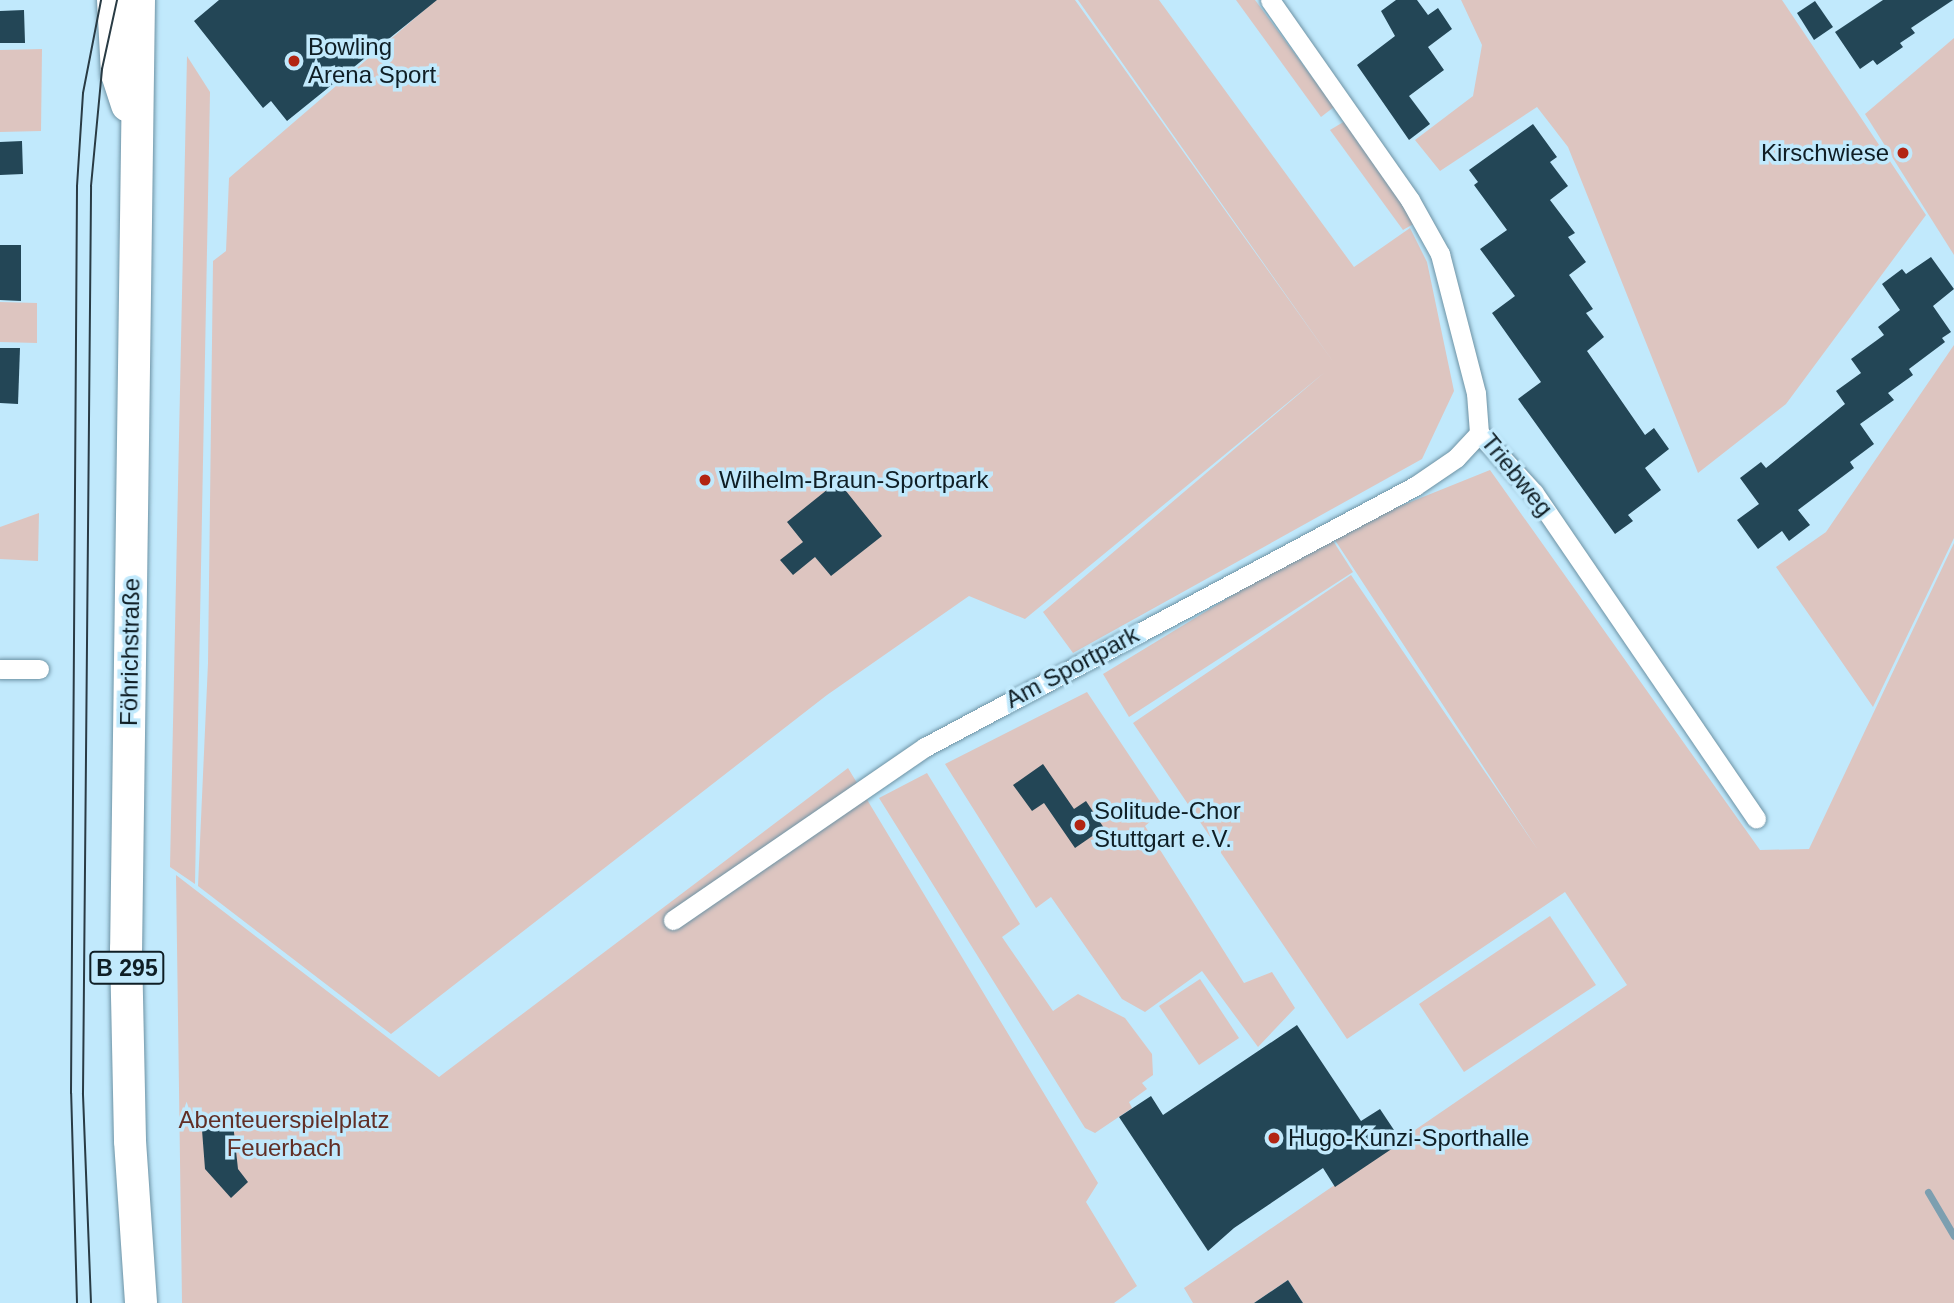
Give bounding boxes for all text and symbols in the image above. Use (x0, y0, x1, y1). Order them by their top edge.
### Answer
place label: Bowling Arena Sport (308, 33, 436, 89)
marker: Bowling Arena Sport (286, 53, 302, 69)
place label: Kirschwiese (1761, 139, 1889, 167)
marker: Kirschwiese (1895, 145, 1911, 161)
street label: Triebweg (1475, 428, 1559, 522)
place label: Wilhelm-Braun-Sportpark (719, 466, 988, 494)
marker: Wilhelm-Braun-Sportpark (697, 472, 713, 488)
street label: Föhrichstraße (114, 578, 146, 726)
street label: Am Sportpark (1000, 620, 1144, 714)
place label: Solitude-Chor Stuttgart e.V. (1094, 797, 1241, 853)
marker: Solitude-Chor Stuttgart e.V. (1072, 817, 1088, 833)
road number: B 295 (88, 948, 166, 987)
park label: Abenteuerspielplatz Feuerbach (179, 1106, 389, 1162)
place label: Hugo-Kunzi-Sporthalle (1288, 1124, 1529, 1152)
marker: Hugo-Kunzi-Sporthalle (1266, 1130, 1282, 1146)

